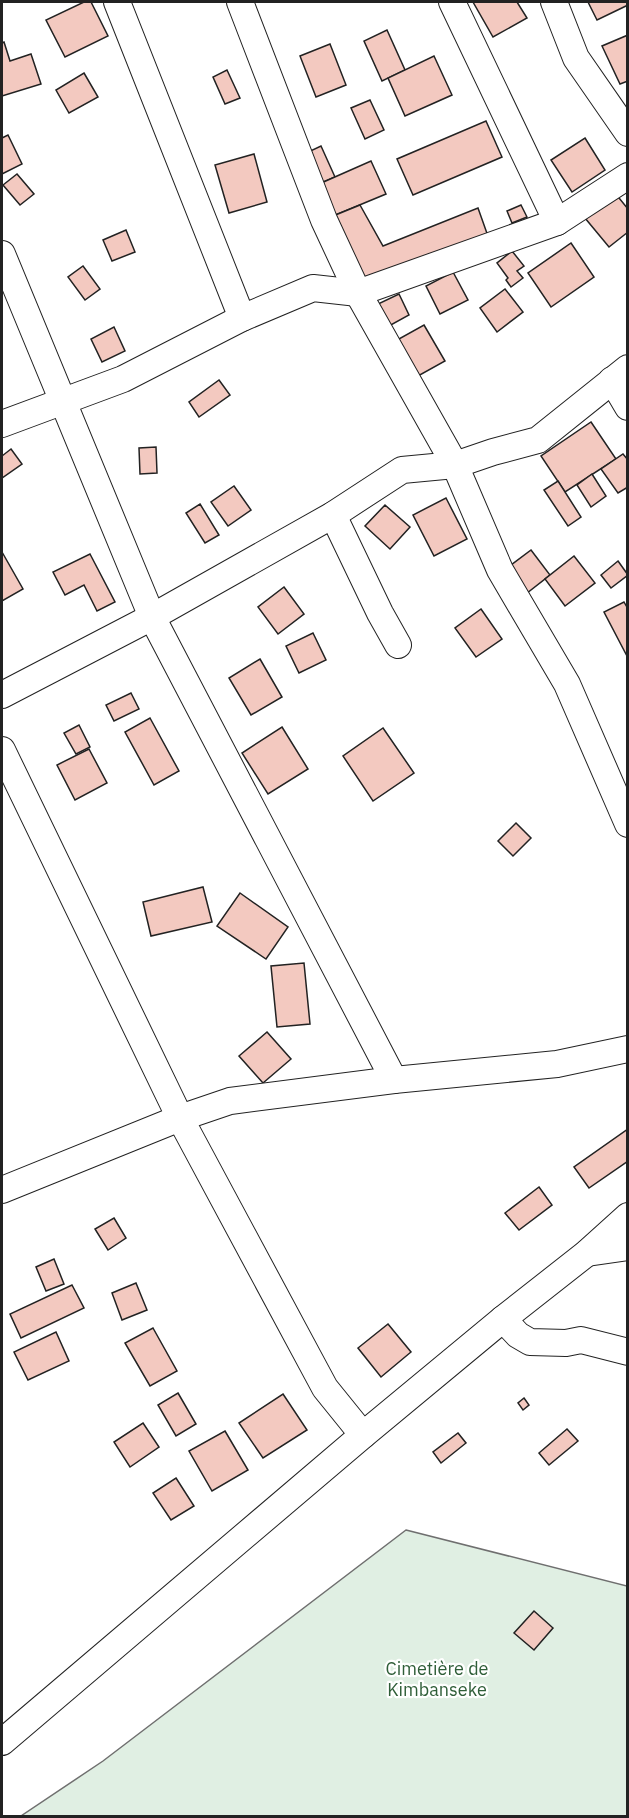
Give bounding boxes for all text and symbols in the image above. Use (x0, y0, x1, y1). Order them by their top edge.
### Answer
park label: Cimetière de Kimbanseke (386, 1657, 489, 1701)

